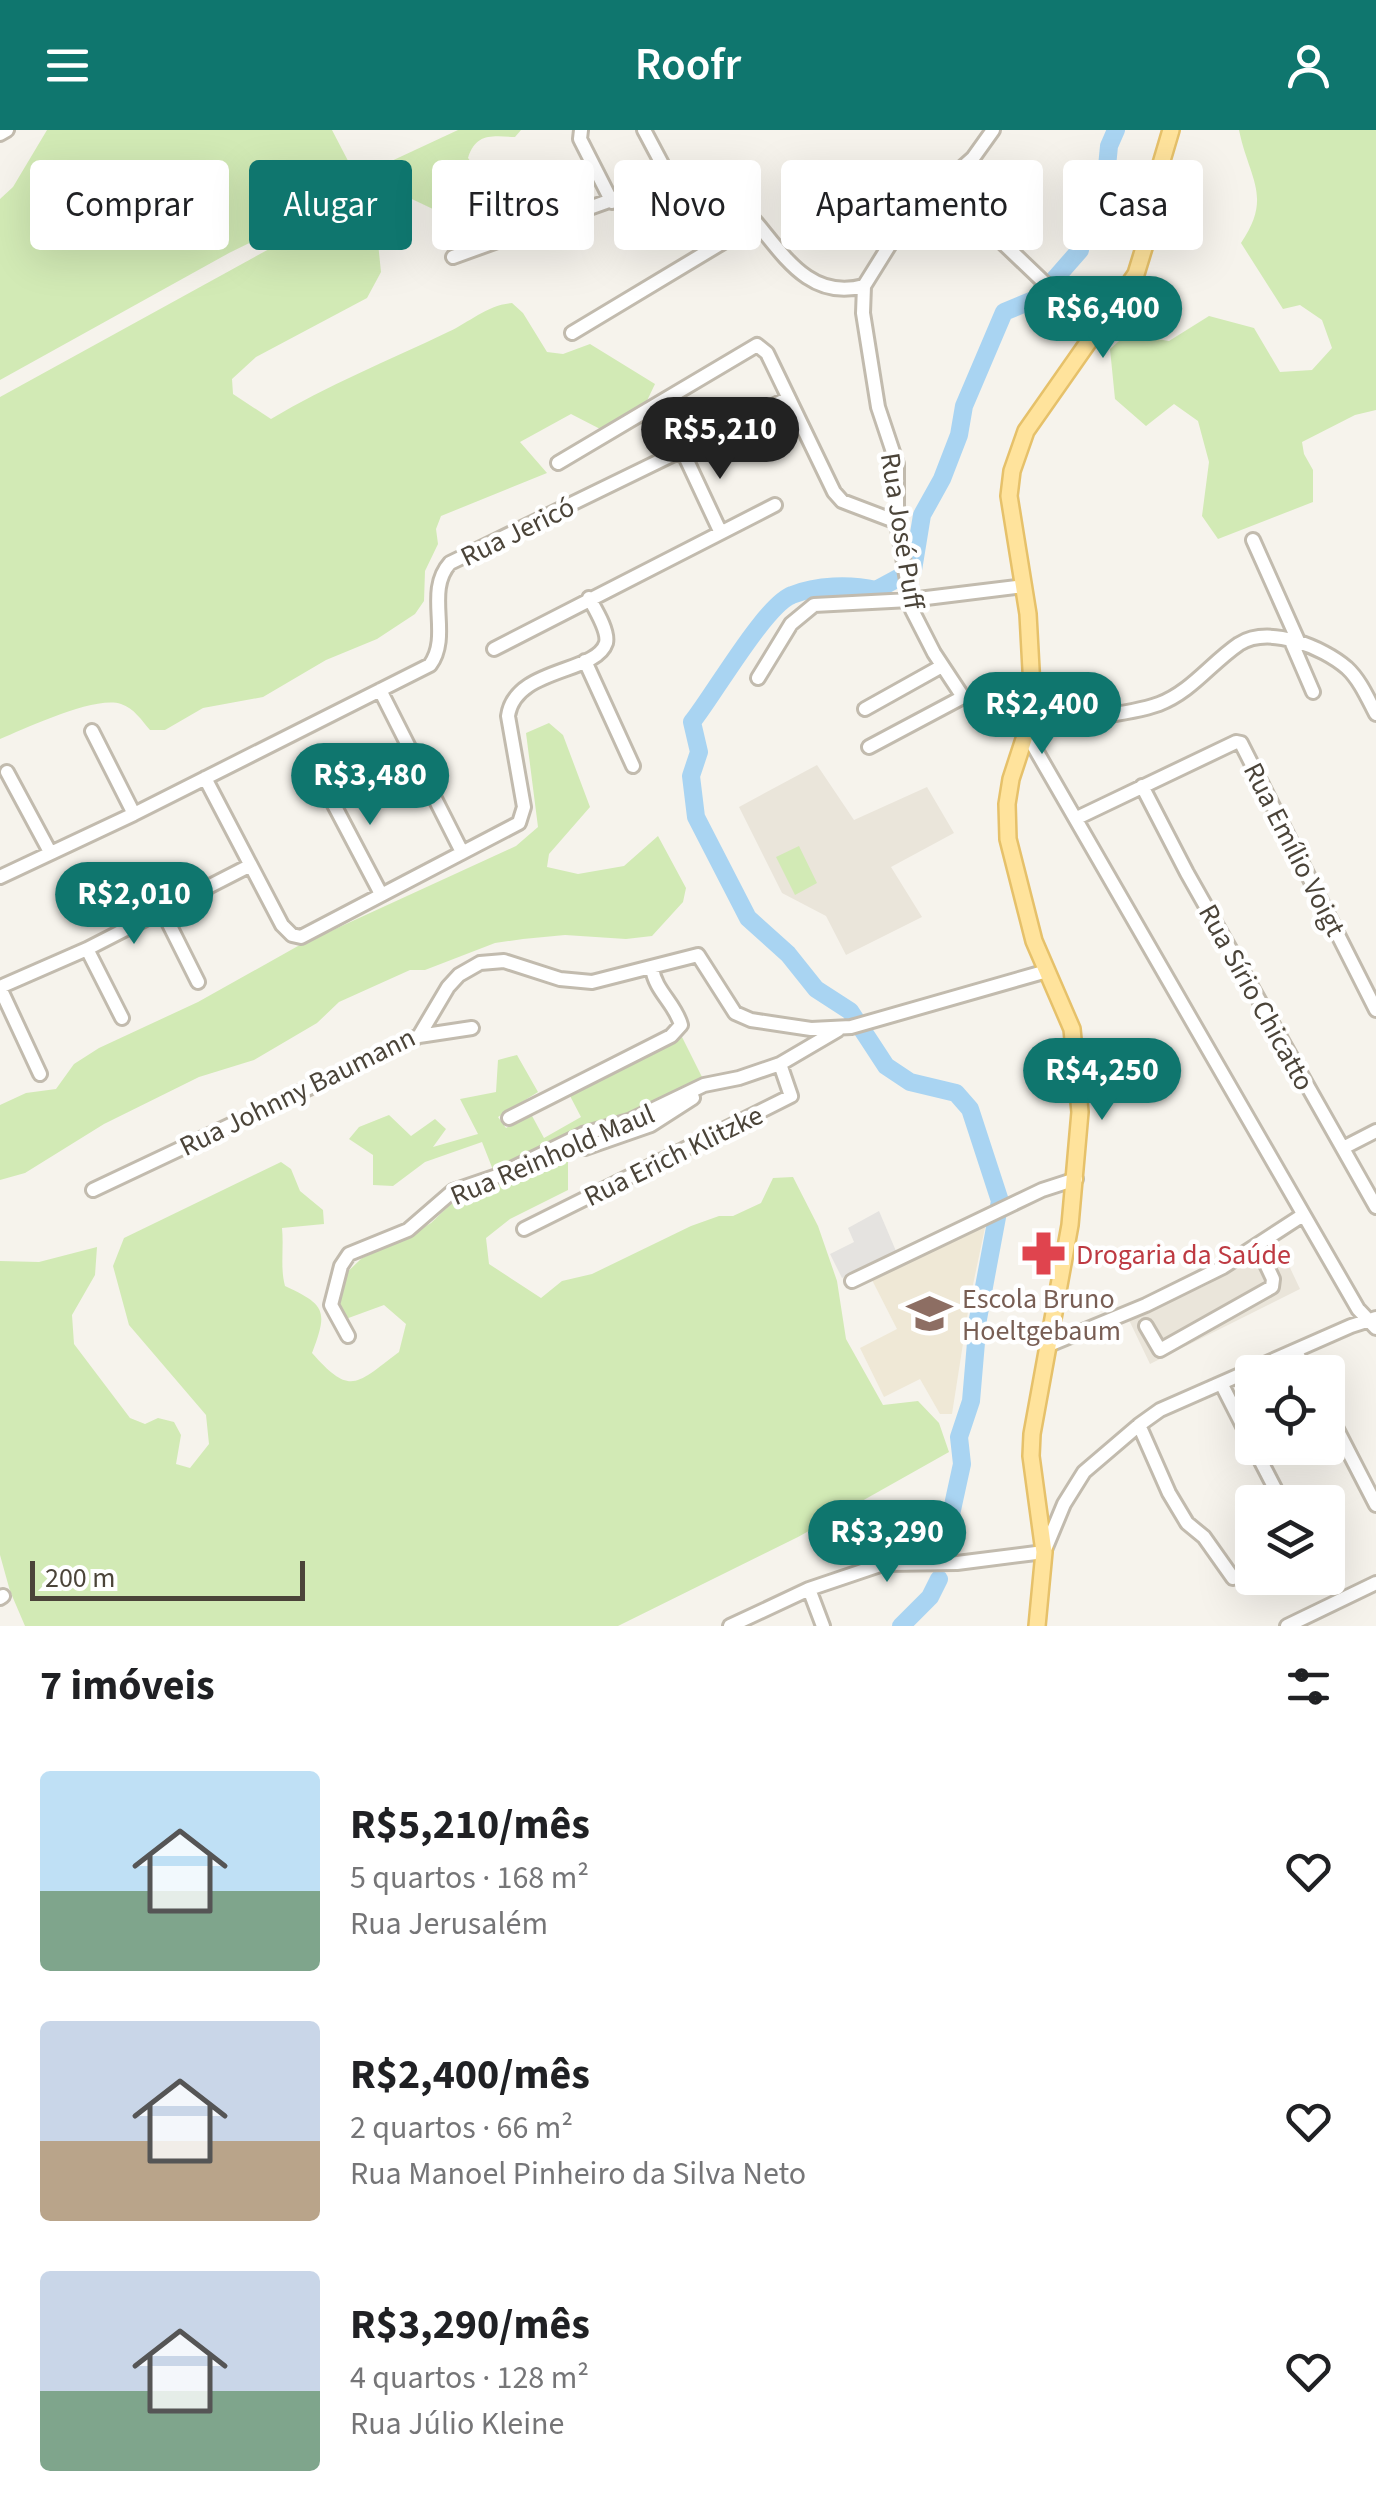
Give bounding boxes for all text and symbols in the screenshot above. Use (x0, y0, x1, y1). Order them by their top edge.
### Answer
text: Roofr (635, 33, 741, 97)
icon: menu (40, 38, 95, 93)
icon: person (1281, 38, 1336, 93)
chip: Comprar (30, 160, 229, 250)
chip: Alugar (249, 160, 412, 250)
chip: Filtros (432, 160, 594, 250)
chip: Novo (614, 160, 761, 250)
chip: Apartamento (781, 160, 1043, 250)
chip: Casa (1063, 160, 1203, 250)
pin: R$6,400 (1011, 276, 1195, 361)
text: R$6,400 (1046, 285, 1160, 331)
pin: R$5,210 (628, 397, 812, 482)
text: R$5,210 (663, 406, 777, 452)
street label: Rua José Puff (870, 450, 934, 613)
street label: Rua Jericó (454, 487, 581, 577)
pin: R$2,400 (950, 672, 1134, 757)
text: R$2,400 (985, 681, 1099, 727)
pin: R$3,480 (278, 743, 462, 828)
text: R$3,480 (313, 752, 427, 798)
street label: Rua Emílio Voigt (1233, 756, 1355, 944)
pin: R$2,010 (42, 862, 226, 947)
text: R$2,010 (77, 871, 191, 917)
street label: Rua Sírio Chicatto (1188, 897, 1324, 1098)
street label: Rua Johnny Baumann (173, 1017, 422, 1166)
pin: R$4,250 (1010, 1038, 1194, 1123)
text: R$4,250 (1045, 1047, 1159, 1093)
street label: Rua Reinhold Maul (444, 1094, 661, 1216)
street label: Rua Erich Klitzke (577, 1095, 770, 1217)
pharmacy icon: Drogaria da Saúde (1019, 1230, 1067, 1278)
place label: Drogaria da Saúde (1076, 1235, 1291, 1275)
place label: Escola Bruno Hoeltgebaum (962, 1279, 1121, 1351)
school or university icon: Escola Bruno Hoeltgebaum (905, 1290, 953, 1338)
map controls (1235, 1355, 1345, 1595)
button: locate (1235, 1355, 1345, 1465)
button: layers (1235, 1485, 1345, 1595)
pin: R$3,290 (795, 1500, 979, 1585)
text: R$3,290 (830, 1509, 944, 1555)
scale bar (30, 1556, 305, 1600)
text: 200 m (45, 1558, 116, 1598)
text: 7 imóveis (40, 1656, 215, 1716)
icon: filters (1281, 1659, 1336, 1714)
text: R$5,210/mês (350, 1795, 590, 1855)
icon: home (120, 1811, 240, 1931)
icon: heart (1281, 1844, 1336, 1899)
text: 5 quartos · 168 m² (350, 1855, 589, 1901)
text: Rua Jerusalém (350, 1901, 548, 1947)
text: R$2,400/mês (350, 2045, 590, 2105)
icon: home (120, 2061, 240, 2181)
icon: heart (1281, 2094, 1336, 2149)
text: 2 quartos · 66 m² (350, 2105, 573, 2151)
text: Rua Manoel Pinheiro da Silva Neto (350, 2151, 806, 2197)
text: R$3,290/mês (350, 2295, 590, 2355)
icon: home (120, 2311, 240, 2431)
icon: heart (1281, 2344, 1336, 2399)
text: 4 quartos · 128 m² (350, 2355, 589, 2401)
text: Rua Júlio Kleine (350, 2401, 564, 2447)

